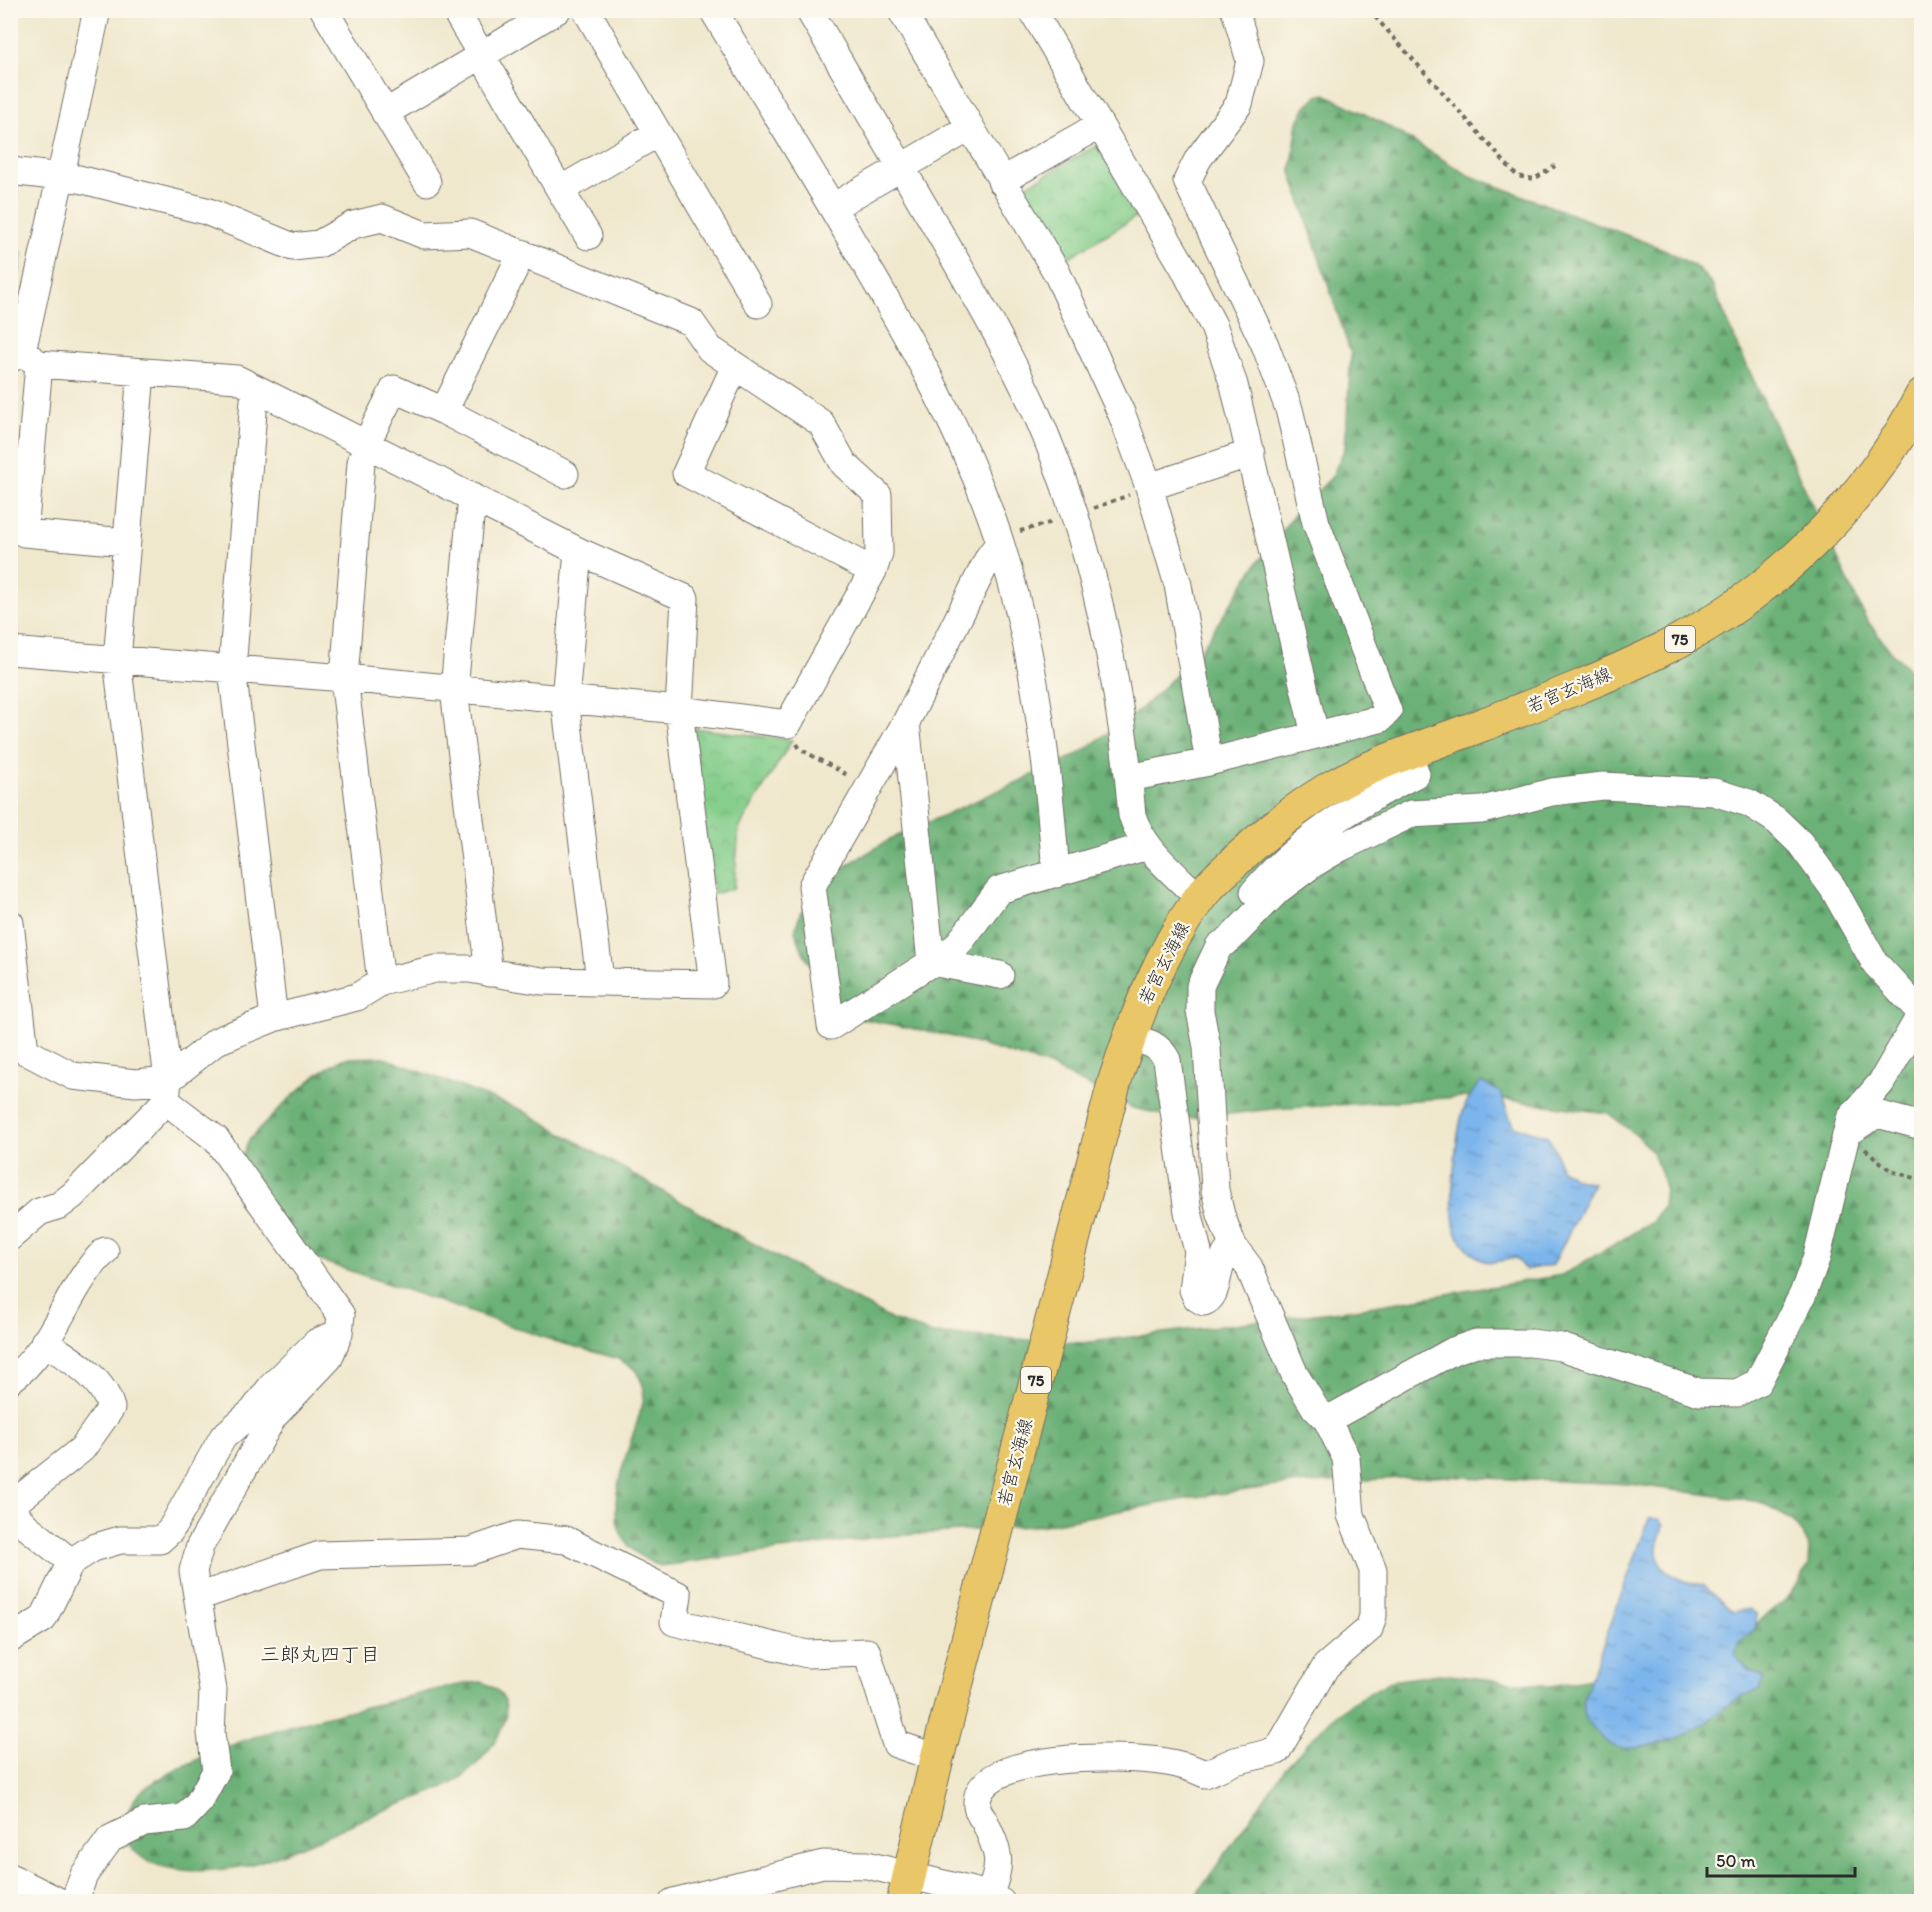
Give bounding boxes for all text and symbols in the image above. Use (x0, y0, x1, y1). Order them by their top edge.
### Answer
road number: 75 (1665, 626, 1695, 652)
street label: 若宮玄海線 (1523, 662, 1615, 718)
street label: 若宮玄海線 (1134, 918, 1194, 1008)
road number: 75 (1021, 1367, 1051, 1393)
street label: 若宮玄海線 (993, 1416, 1037, 1508)
district label: 三郎丸四丁目 (260, 1642, 380, 1666)
scale bar (1707, 1840, 1856, 1878)
text: 50 m (1716, 1850, 1756, 1872)

